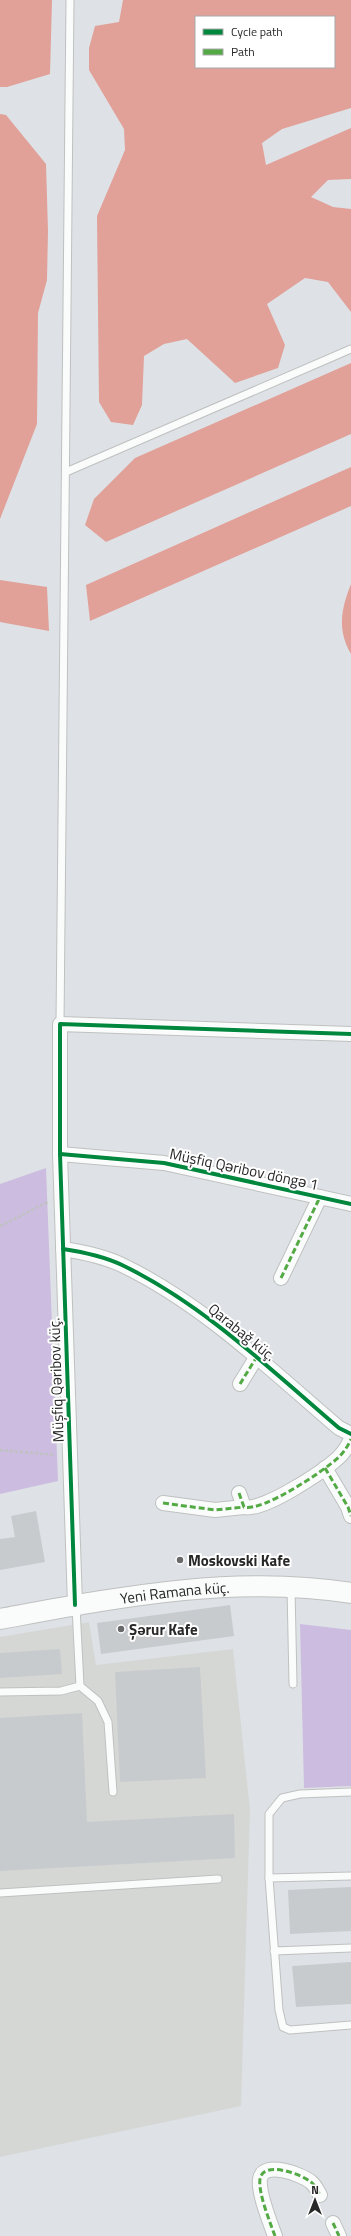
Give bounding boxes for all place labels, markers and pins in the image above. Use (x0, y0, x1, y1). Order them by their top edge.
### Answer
place label: Moskovski Kafe (188, 1549, 290, 1572)
marker: Moskovski Kafe (175, 1555, 185, 1565)
place label: Şərur Kafe (129, 1618, 198, 1641)
marker: Şərur Kafe (116, 1624, 126, 1634)

